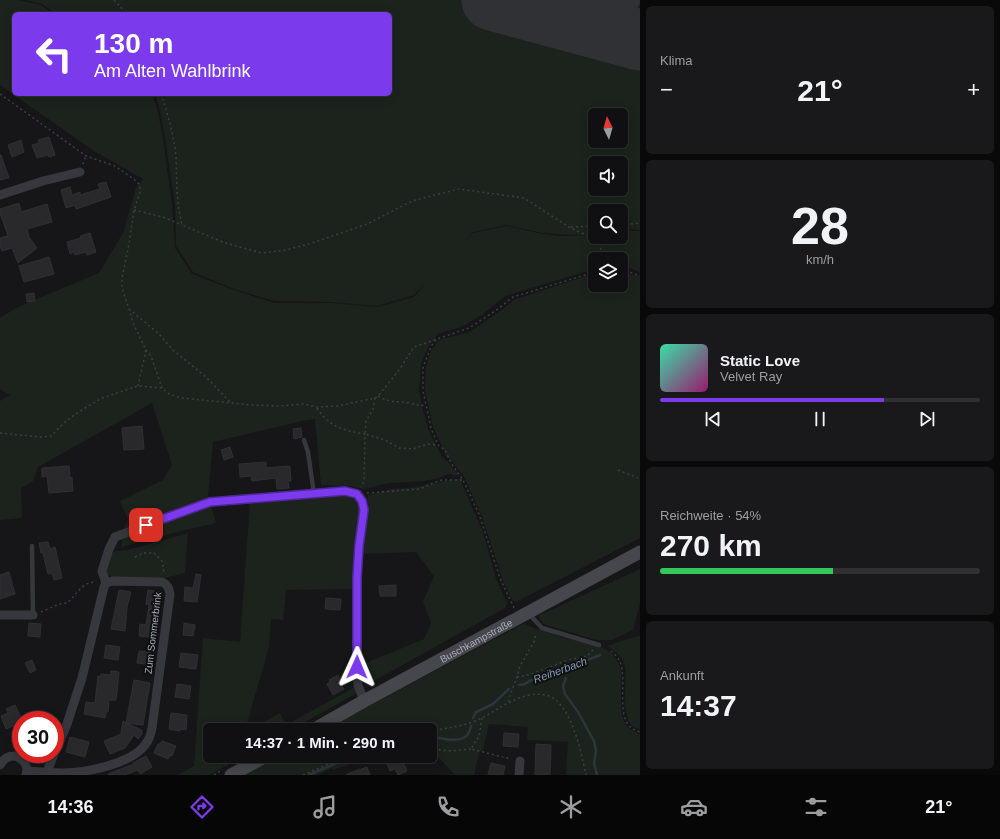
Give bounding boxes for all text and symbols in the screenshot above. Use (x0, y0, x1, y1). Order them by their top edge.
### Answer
icon: left (28, 28, 80, 80)
text: 130 m (94, 28, 173, 59)
text: Klima (660, 53, 693, 68)
text: Am Alten Wahlbrink (94, 61, 250, 81)
text: 21° (797, 74, 843, 107)
text: − (660, 77, 673, 102)
text: + (967, 77, 980, 102)
north arrow (588, 108, 628, 148)
map controls (588, 108, 628, 292)
button: sound (588, 156, 628, 196)
text: 28 (791, 197, 849, 255)
button: search (588, 204, 628, 244)
button: layers (588, 252, 628, 292)
text: km/h (806, 252, 834, 267)
text: Static Love (720, 352, 800, 369)
text: Velvet Ray (720, 369, 782, 384)
icon: previous (702, 408, 724, 430)
icon: pause (809, 408, 831, 430)
icon: next (916, 408, 938, 430)
pin (129, 508, 163, 542)
text: Reichweite · 54% (660, 508, 761, 523)
icon: arrive (135, 514, 157, 536)
text: 270 km (660, 529, 762, 562)
street label: Zum Sommerbrink (143, 591, 164, 674)
street label: Buschkampstraße (438, 616, 515, 665)
position arrow (336, 646, 378, 688)
water label: Reiherbach (532, 655, 588, 685)
text: Ankunft (660, 668, 704, 683)
text: 14:37 (660, 689, 737, 722)
speed limit sign: 30 (12, 711, 64, 763)
text: 14:37 · 1 Min. · 290 m (245, 734, 395, 751)
icon: directions (188, 793, 216, 821)
icon: music (311, 793, 339, 821)
icon: phone (434, 793, 462, 821)
icon: climate (557, 793, 585, 821)
icon: car (680, 793, 708, 821)
icon: filters (802, 793, 830, 821)
text: 14:36 (47, 797, 93, 817)
text: 21° (925, 797, 952, 817)

